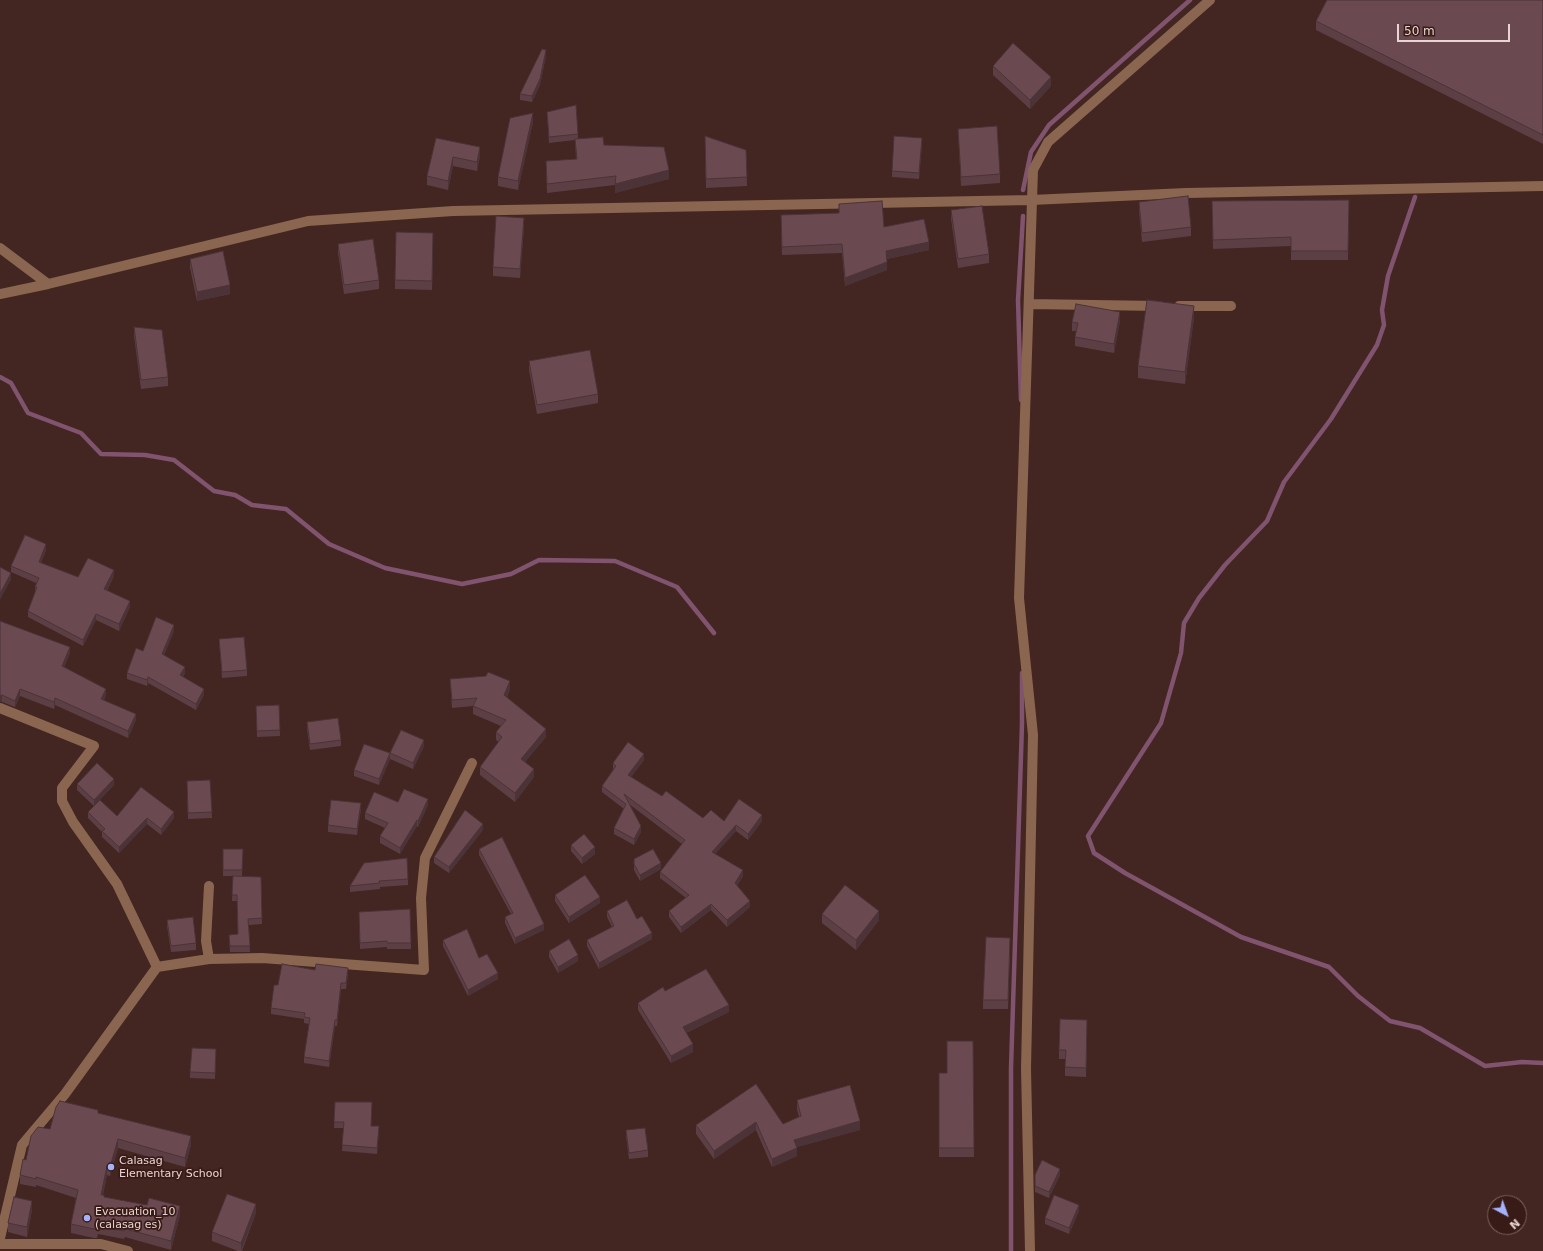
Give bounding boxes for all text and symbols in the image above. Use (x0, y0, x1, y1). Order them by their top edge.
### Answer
scale bar (1399, 16, 1512, 42)
text: 50 m (1404, 24, 1435, 38)
place label: Calasag Elementary School (119, 1154, 222, 1180)
marker: Calasag Elementary School (106, 1162, 116, 1172)
north arrow (1487, 1195, 1527, 1235)
place label: Evacuation_10 (calasag es) (95, 1205, 176, 1231)
marker: Evacuation_10 (calasag es) (82, 1213, 92, 1223)
text: N (1507, 1216, 1522, 1232)

